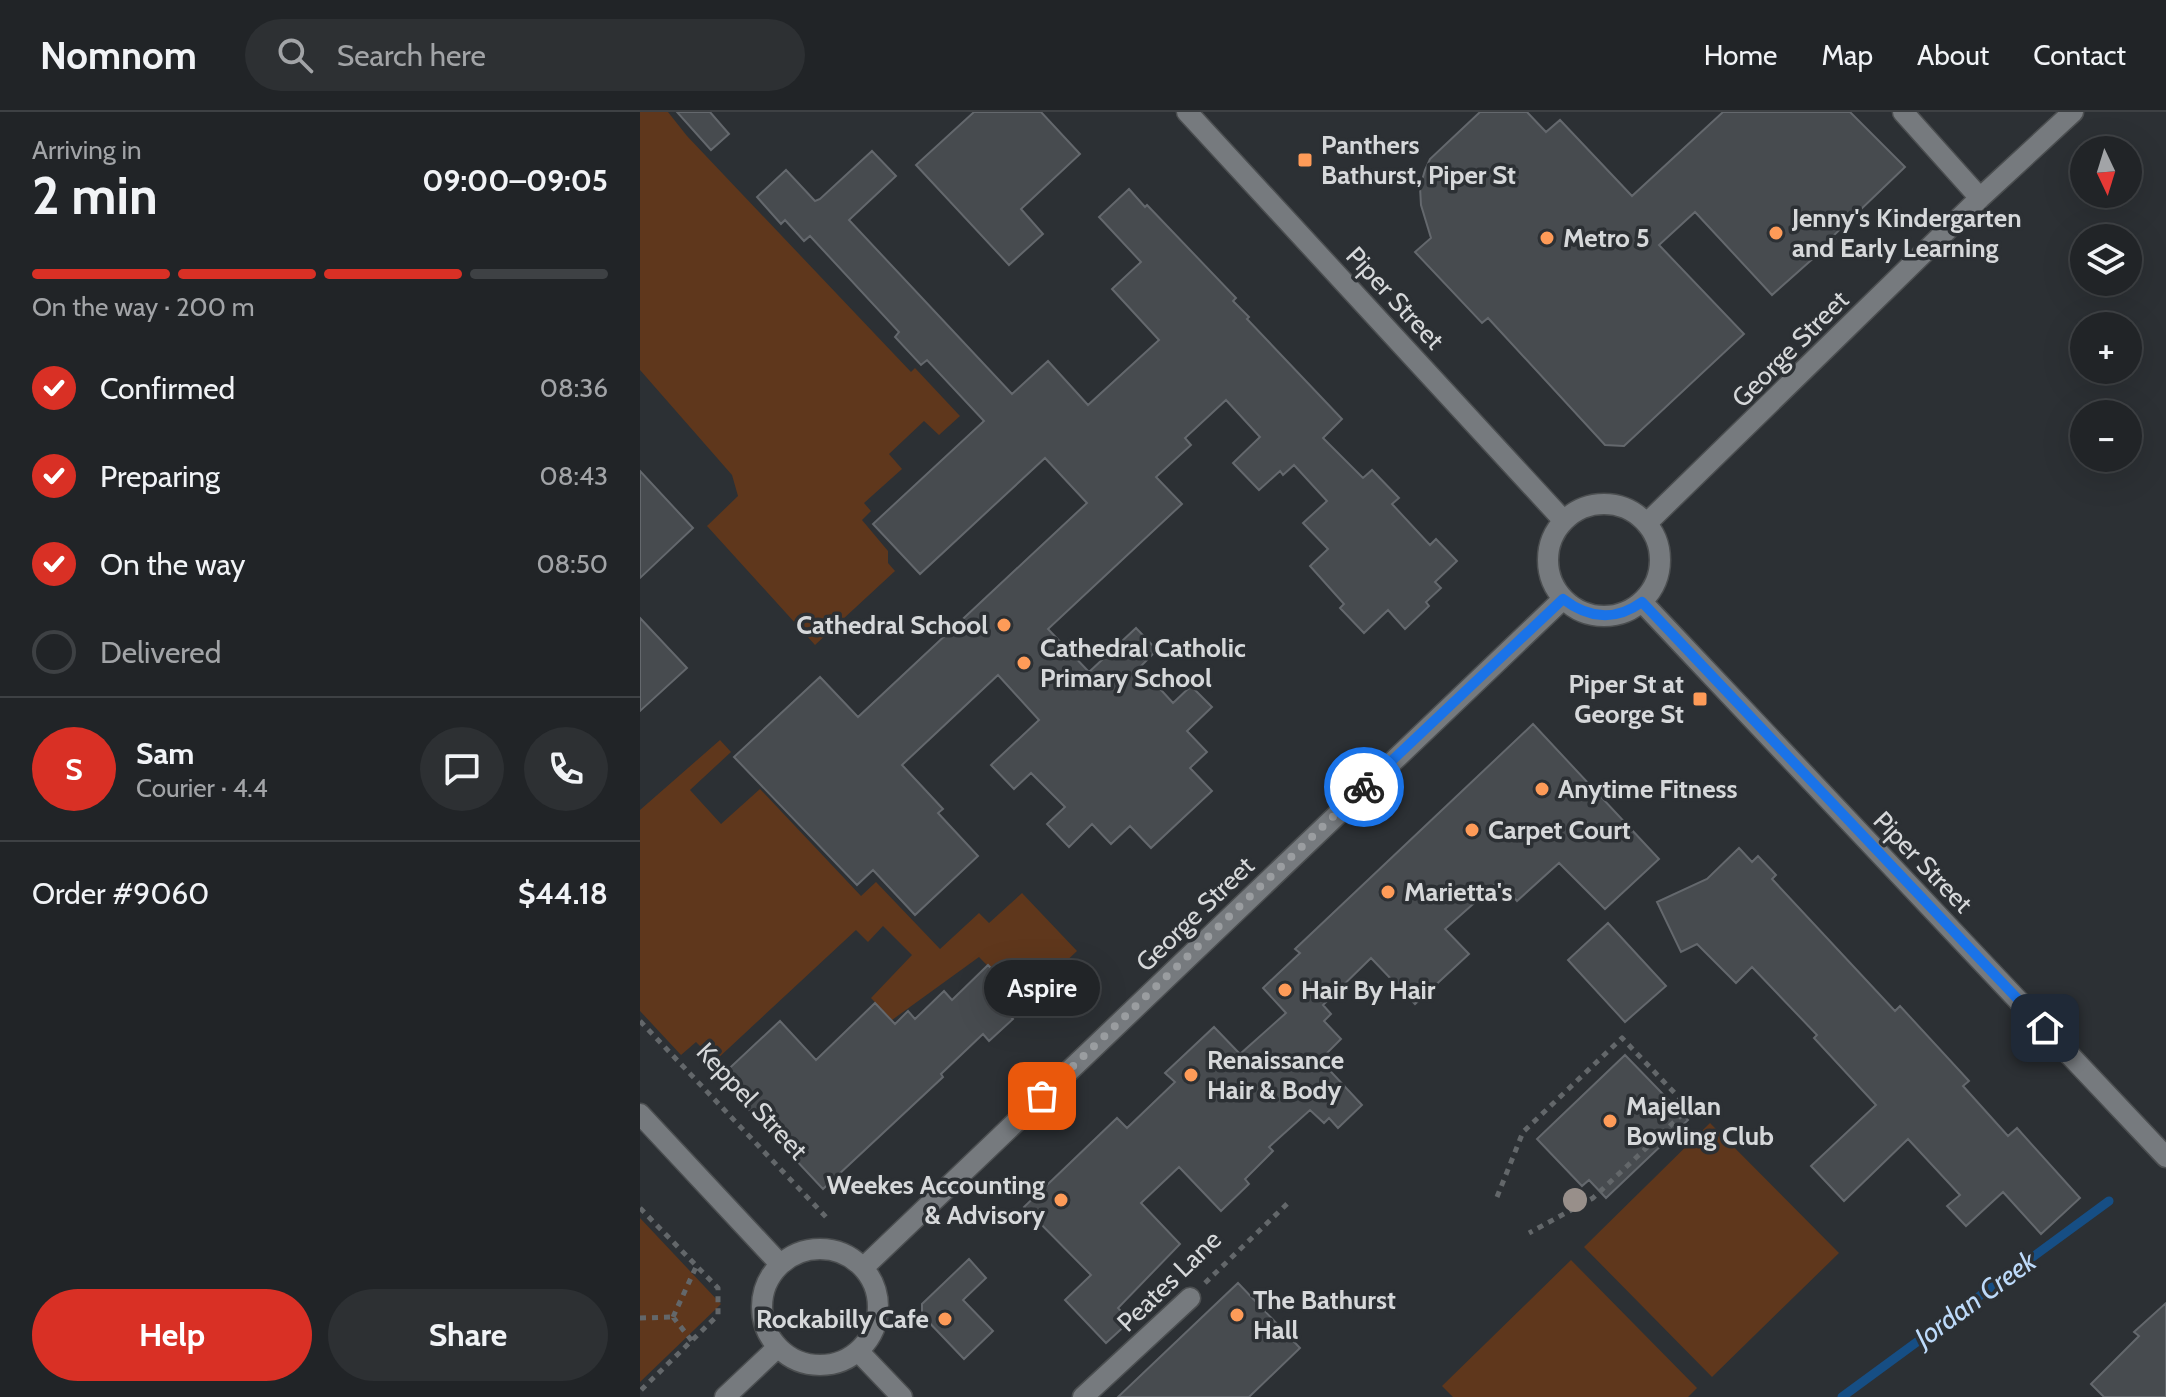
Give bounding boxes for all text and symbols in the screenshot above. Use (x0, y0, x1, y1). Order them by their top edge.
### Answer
search box (245, 19, 805, 91)
text: Nomnom (40, 32, 197, 79)
icon: search (273, 33, 317, 77)
text: Search here (337, 37, 486, 74)
text: Home (1704, 38, 1777, 72)
text: Map (1821, 38, 1873, 72)
text: About (1917, 38, 1989, 72)
text: Contact (2033, 38, 2126, 72)
place label: Panthers Bathurst, Piper St (1321, 129, 1516, 191)
text: Arriving in (32, 134, 142, 166)
north arrow (2070, 136, 2142, 208)
map controls (2070, 136, 2142, 472)
marker: Panthers Bathurst, Piper St (1296, 151, 1314, 169)
text: 09:00–09:05 (422, 162, 608, 199)
text: 2 min (32, 164, 158, 227)
place label: Jenny's Kindergarten and Early Learning (1791, 202, 2022, 264)
place label: Metro 5 (1563, 222, 1650, 254)
marker: Jenny's Kindergarten and Early Learning (1767, 224, 1785, 242)
button: layers (2070, 224, 2142, 296)
marker: Metro 5 (1538, 229, 1556, 247)
street label: Piper Street (1339, 240, 1451, 356)
street label: George Street (1725, 284, 1855, 414)
text: On the way · 200 m (32, 291, 255, 323)
button: + (2070, 312, 2142, 384)
icon: check (32, 366, 76, 410)
text: Confirmed (100, 370, 235, 407)
text: 08:36 (540, 372, 608, 404)
button: − (2070, 400, 2142, 472)
icon: check (32, 454, 76, 498)
text: Preparing (100, 458, 220, 495)
text: 08:43 (540, 460, 608, 492)
icon: check (32, 542, 76, 586)
text: On the way (100, 546, 245, 583)
text: 08:50 (536, 548, 608, 580)
place label: Cathedral School (796, 609, 988, 641)
marker: Cathedral School (995, 616, 1013, 634)
place label: Cathedral Catholic Primary School (1040, 632, 1246, 694)
text: Delivered (100, 634, 221, 671)
marker: Cathedral Catholic Primary School (1015, 654, 1033, 672)
place label: Piper St at George St (1568, 668, 1684, 730)
marker: Piper St at George St (1691, 690, 1709, 708)
button: chat (420, 727, 504, 811)
button: phone (524, 727, 608, 811)
text: Sam (136, 735, 194, 772)
courier (1324, 747, 1404, 827)
text: S (65, 751, 83, 788)
icon: bike (1342, 765, 1386, 809)
text: Courier · 4.4 (136, 772, 268, 804)
place label: Anytime Fitness (1558, 773, 1738, 805)
marker: Anytime Fitness (1533, 780, 1551, 798)
street label: Piper Street (1867, 805, 1979, 920)
place label: Carpet Court (1488, 814, 1631, 846)
marker: Carpet Court (1463, 821, 1481, 839)
street label: George Street (1129, 850, 1261, 978)
text: Order #9060 (32, 875, 209, 912)
text: $44.18 (518, 875, 608, 912)
place label: Marietta's (1404, 876, 1512, 908)
marker: Marietta's (1379, 883, 1397, 901)
callout: Aspire (984, 960, 1100, 1016)
text: Aspire (1007, 972, 1077, 1004)
place label: Hair By Hair (1301, 974, 1436, 1006)
marker: Hair By Hair (1276, 981, 1294, 999)
pin (2011, 994, 2079, 1062)
icon: home (2023, 1006, 2067, 1050)
street label: Keppel Street (690, 1036, 814, 1166)
place label: Renaissance Hair & Body (1207, 1044, 1344, 1106)
pin (1008, 1062, 1076, 1130)
marker: Renaissance Hair & Body (1182, 1066, 1200, 1084)
icon: bag (1020, 1074, 1064, 1118)
place label: Majellan Bowling Club (1626, 1090, 1774, 1152)
marker: Majellan Bowling Club (1601, 1112, 1619, 1130)
place label: Weekes Accounting & Advisory (827, 1169, 1045, 1231)
marker: Weekes Accounting & Advisory (1052, 1191, 1070, 1209)
street label: Peates Lane (1110, 1224, 1228, 1338)
water label: Jordan Creek (1905, 1243, 2043, 1356)
place label: The Bathurst Hall (1253, 1284, 1396, 1346)
button: Help (32, 1289, 312, 1381)
button: Share (328, 1289, 608, 1381)
place label: Rockabilly Cafe (756, 1303, 929, 1335)
marker: The Bathurst Hall (1228, 1306, 1246, 1324)
marker: Rockabilly Cafe (936, 1310, 954, 1328)

